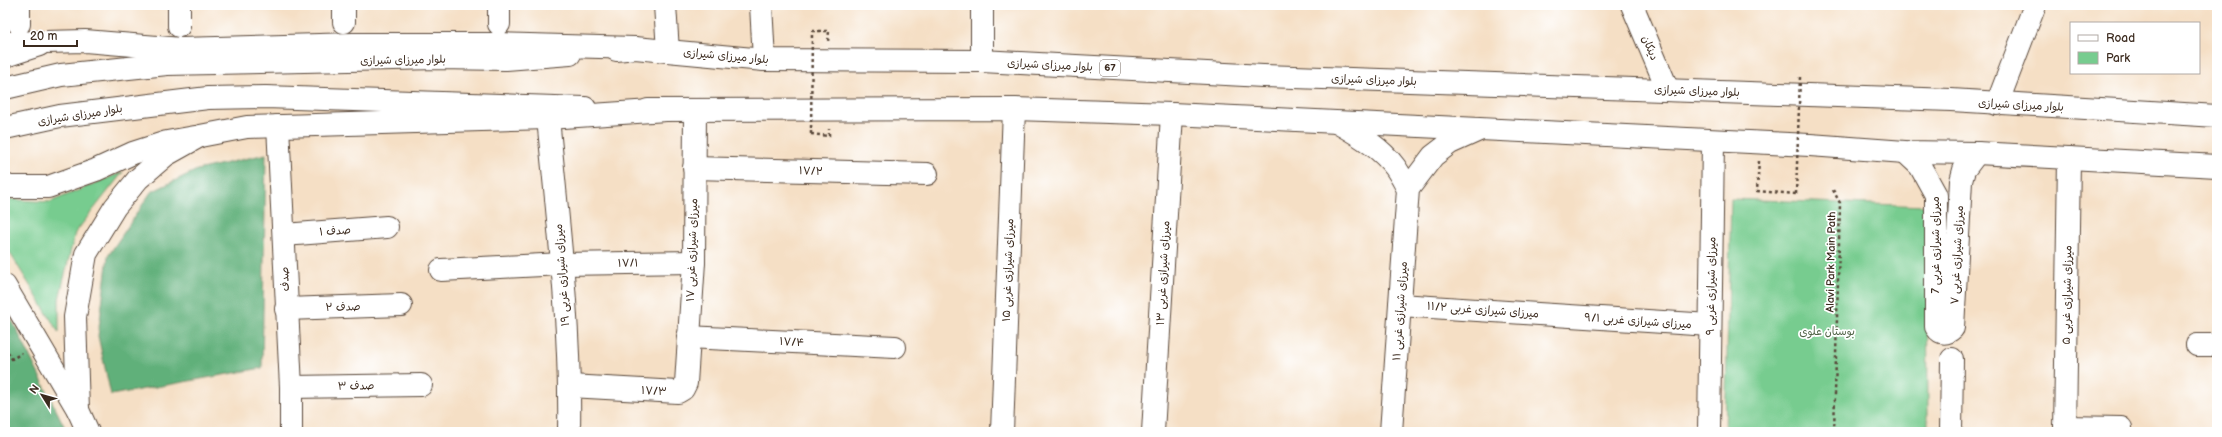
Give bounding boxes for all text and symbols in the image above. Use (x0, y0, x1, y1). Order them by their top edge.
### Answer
scale bar (24, 22, 77, 48)
legend (2070, 22, 2200, 74)
text: 20 m (30, 29, 57, 44)
text: Road (2106, 31, 2135, 46)
street label: دینکان (1639, 34, 1661, 62)
street label: بلوار میرزای شیرازی (683, 46, 769, 67)
text: Park (2106, 51, 2130, 66)
street label: بلوار میرزای شیرازی (360, 53, 446, 68)
street label: بلوار میرزای شیرازی (1007, 56, 1093, 75)
road number: 67 (1100, 60, 1120, 76)
street label: بلوار میرزای شیرازی (1331, 72, 1417, 89)
street label: بلوار میرزای شیرازی (1654, 83, 1740, 100)
street label: بلوار میرزای شیرازی (1978, 96, 2064, 115)
street label: بلوار میرزای شیرازی (37, 102, 123, 129)
street label: ۱۷/۲ (799, 164, 823, 178)
street label: میرزای شیرازی غربی 7 (1929, 196, 1943, 294)
street label: ۱۷ میرزای شیرازی غربی (684, 198, 701, 302)
street label: ۷ میرزای شیرازی غربی (1948, 205, 1967, 305)
street label: Alavi Park Main Path (1824, 211, 1838, 313)
street label: ۱۵ میرزای شیرازی غربی (1000, 218, 1017, 322)
street label: ۱۳ میرزای شیرازی غربی (1154, 220, 1173, 326)
street label: ۱ صدف (319, 223, 351, 239)
street label: ۱۹ میرزای شیرازی غربی (552, 223, 573, 327)
street label: میرزای شیرازی غربی ۹ (1704, 237, 1719, 335)
street label: ۵ میرزای شیرازی غربی (2060, 245, 2075, 345)
street label: ۱۷/۱ (618, 256, 638, 270)
street label: میرزای شیرازی غربی ۱۱ (1390, 261, 1411, 361)
street label: صدف (278, 266, 292, 292)
street label: ۲ صدف (325, 300, 361, 314)
street label: میرزای شیرازی غربی ۱۱/۲ (1427, 300, 1539, 321)
street label: میرزای شیرازی غربی ۹/۱ (1584, 311, 1692, 332)
park label: بوستان علوی (1799, 325, 1855, 339)
street label: ۱۷/۴ (779, 335, 805, 349)
north arrow (22, 375, 62, 415)
street label: صدف ۳ (338, 379, 374, 393)
text: N (27, 382, 42, 396)
street label: ۱۷/۳ (641, 384, 667, 398)

